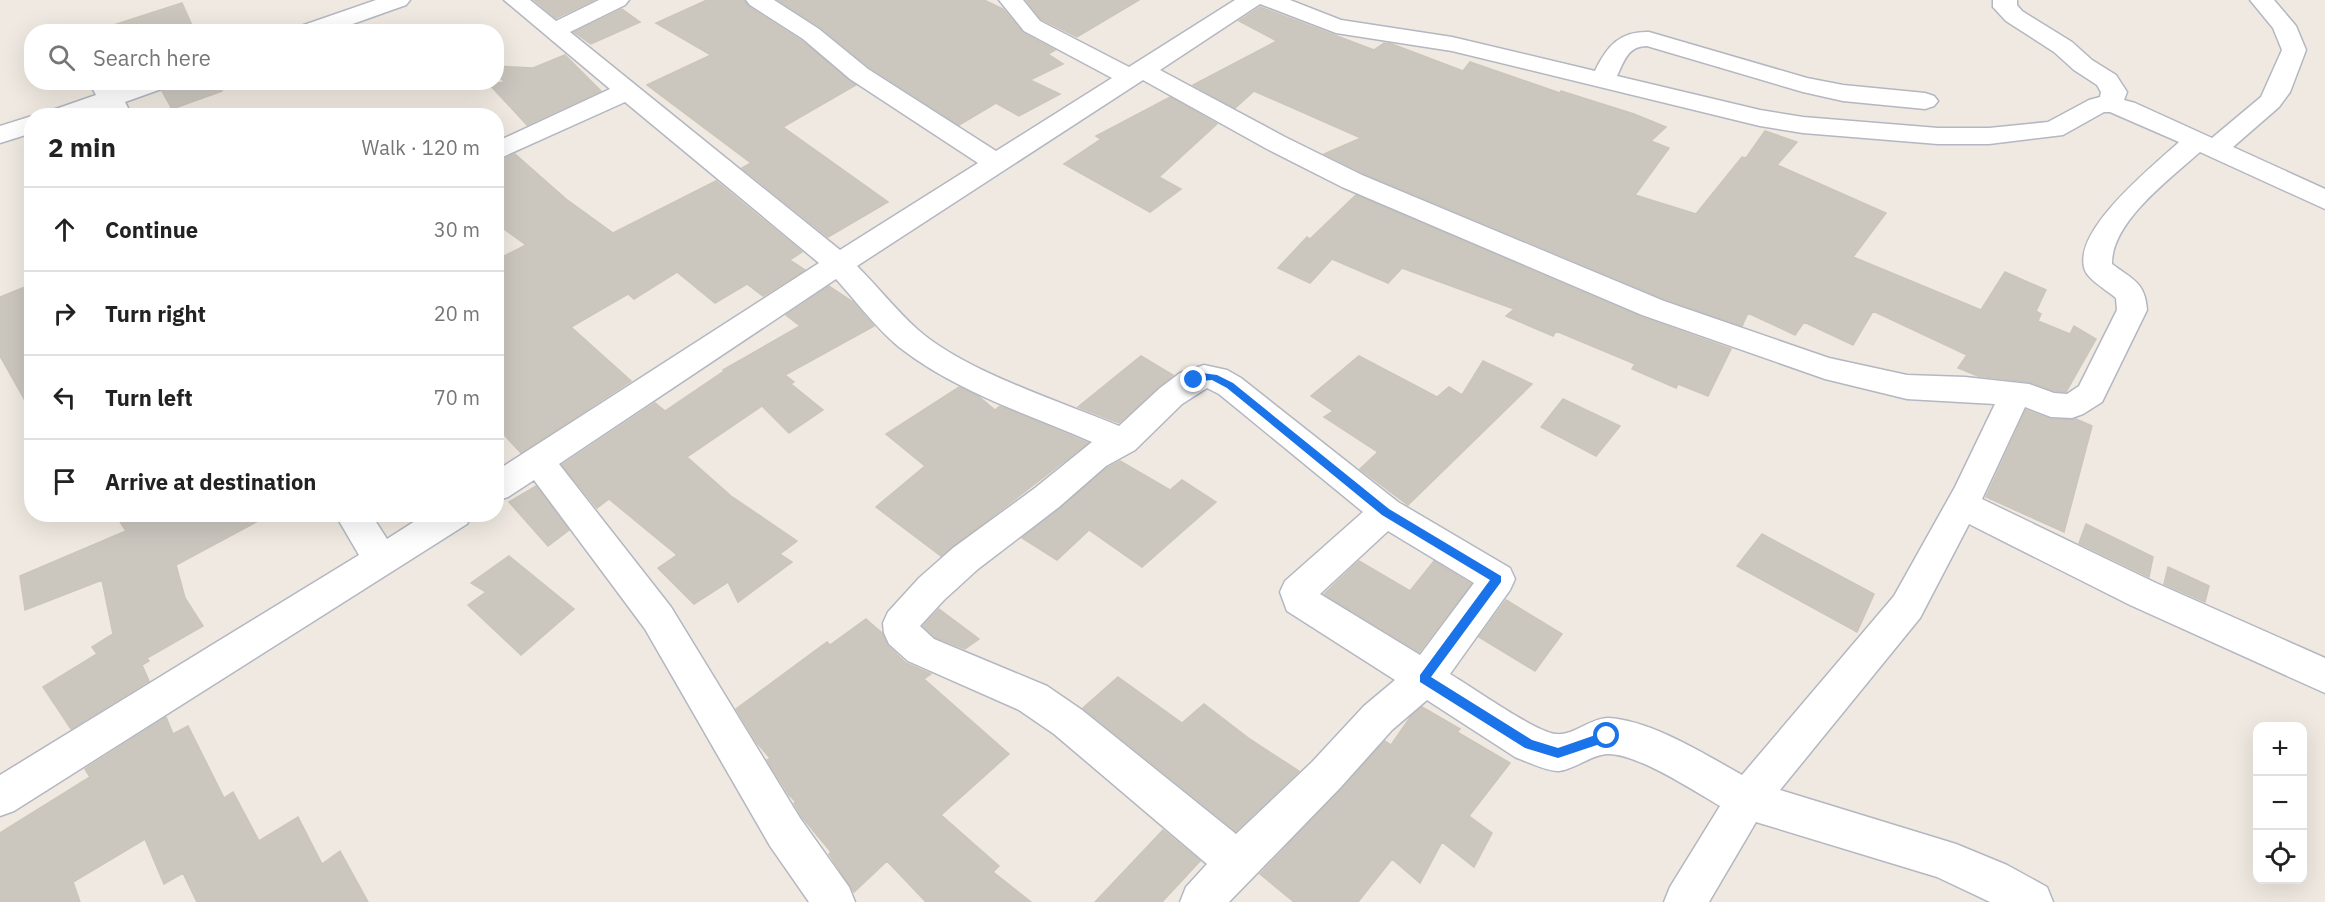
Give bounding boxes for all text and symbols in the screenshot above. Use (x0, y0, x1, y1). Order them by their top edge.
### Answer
search box (24, 24, 504, 90)
icon: search (45, 41, 78, 74)
text: Search here (93, 43, 211, 72)
text: 2 min (48, 130, 116, 164)
text: Walk · 120 m (362, 134, 480, 161)
icon: ahead (48, 213, 81, 246)
text: Continue (105, 215, 198, 244)
text: 30 m (434, 216, 480, 243)
icon: right (48, 297, 81, 330)
text: Turn right (105, 299, 206, 328)
text: 20 m (434, 300, 480, 327)
route end (1180, 366, 1206, 392)
icon: left (48, 381, 81, 414)
text: Turn left (105, 383, 193, 412)
text: 70 m (434, 384, 480, 411)
icon: arrive (48, 465, 81, 498)
text: Arrive at destination (105, 467, 316, 496)
route start (1593, 722, 1619, 748)
map controls (2253, 722, 2307, 884)
button: + (2253, 722, 2307, 776)
button: − (2253, 776, 2307, 830)
button: locate (2253, 830, 2307, 884)

